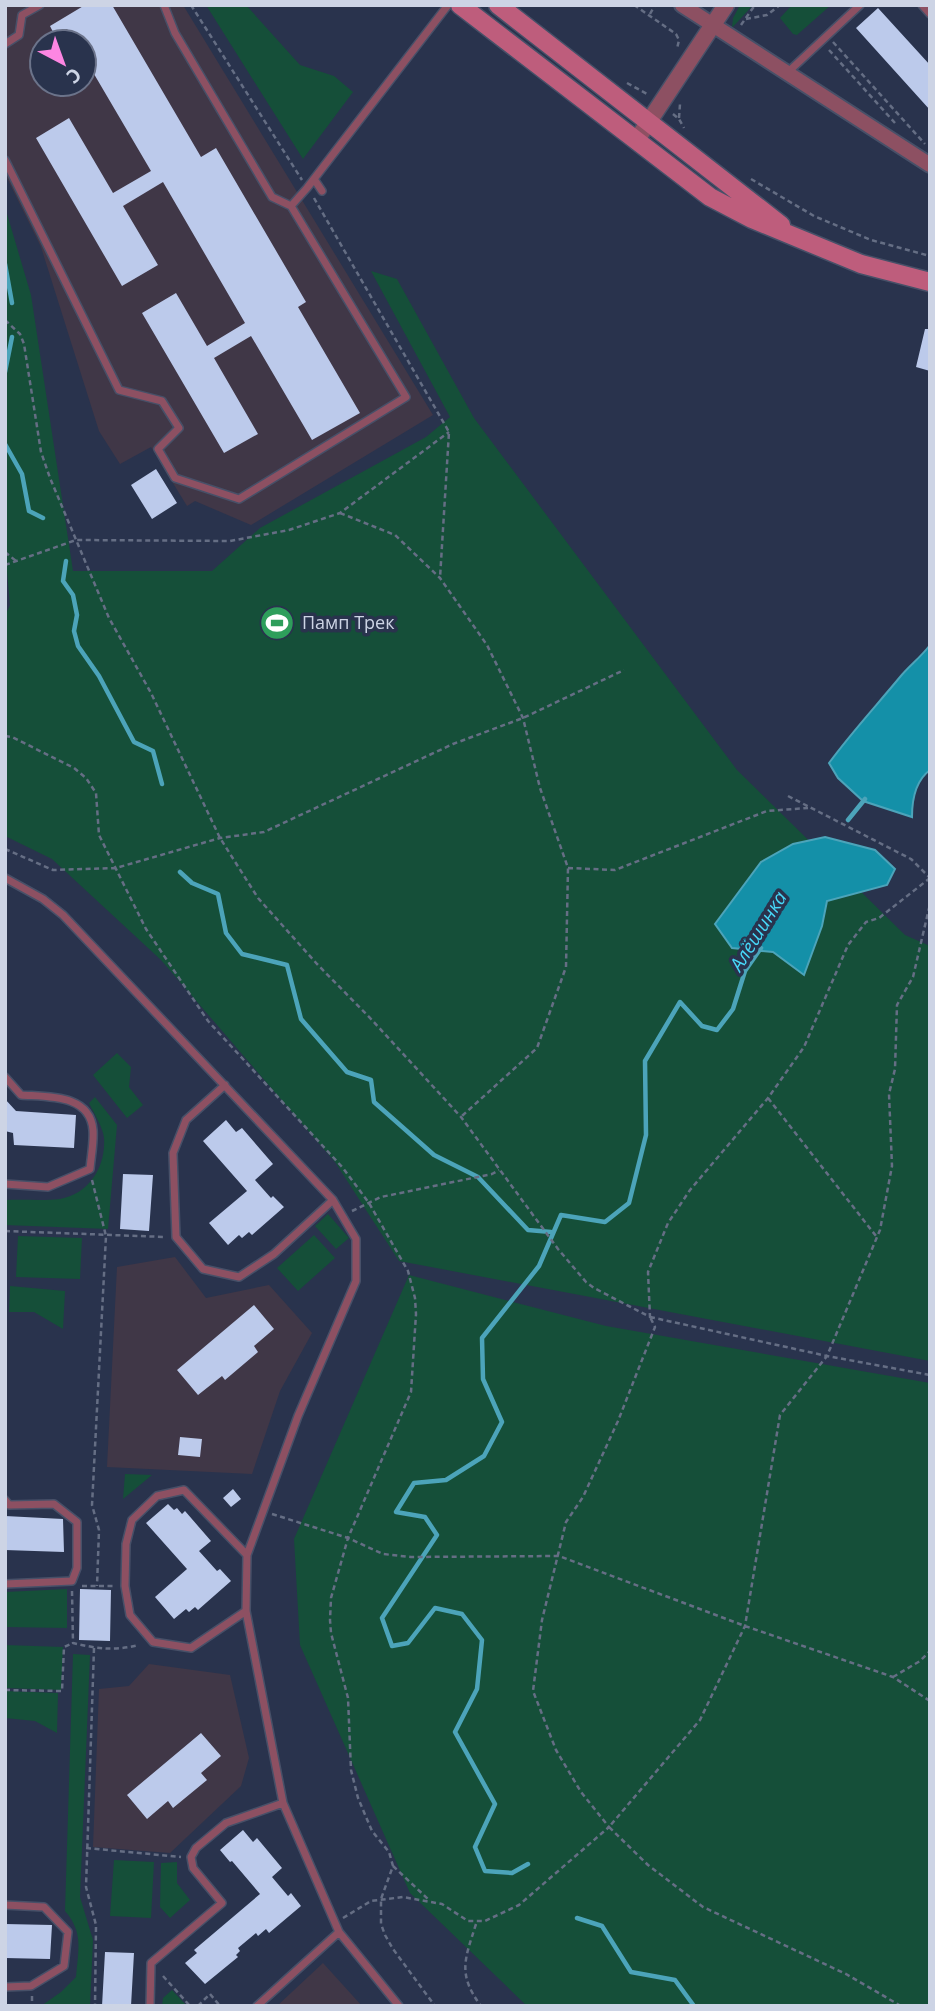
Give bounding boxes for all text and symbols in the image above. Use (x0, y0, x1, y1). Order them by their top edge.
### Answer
north arrow (28, 28, 98, 98)
text: С (61, 62, 87, 90)
sports icon: Памп Трек (258, 604, 296, 642)
place label: Памп Трек (302, 610, 395, 634)
water label: Алёшинка (722, 886, 793, 977)

